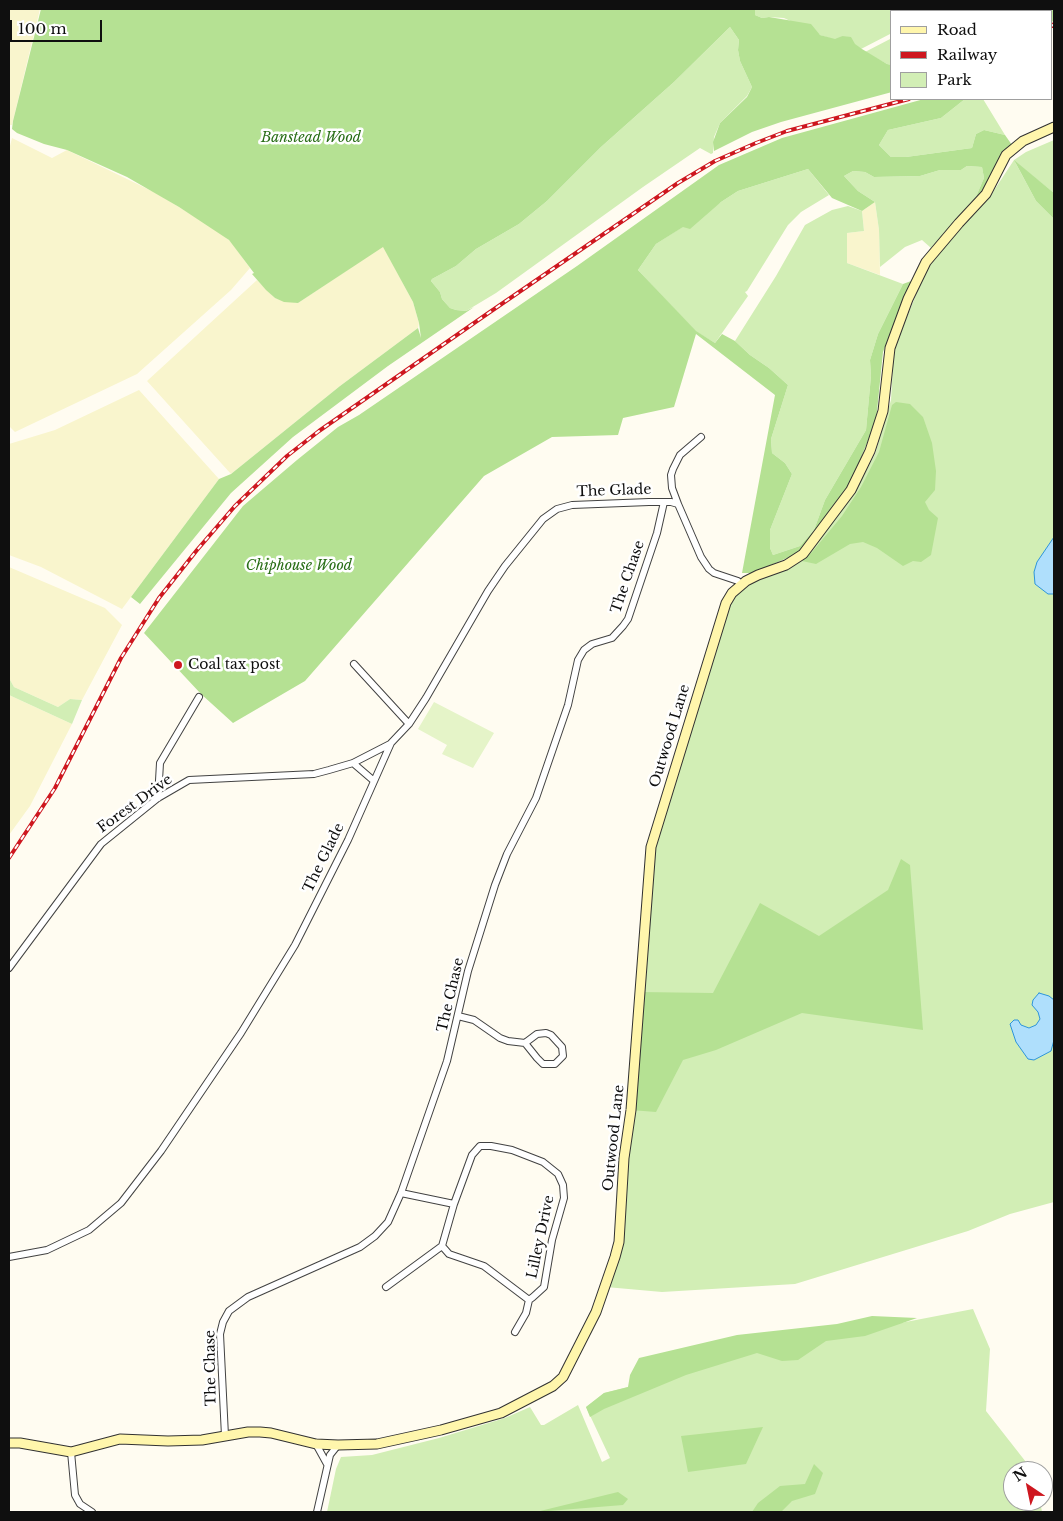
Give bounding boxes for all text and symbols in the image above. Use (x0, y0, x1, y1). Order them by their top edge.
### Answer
scale bar (12, 10, 105, 42)
legend (890, 10, 1053, 100)
text: 100 m (18, 19, 67, 38)
text: Road (937, 20, 977, 39)
text: Railway (937, 45, 997, 64)
text: Park (937, 70, 972, 89)
park label: Banstead Wood (261, 130, 361, 146)
street label: The Glade (576, 481, 652, 501)
street label: The Chase (608, 538, 648, 616)
park label: Chiphouse Wood (246, 558, 352, 574)
place label: Coal tax post (188, 657, 281, 673)
marker: Coal tax post (172, 659, 184, 671)
street label: Outwood Lane (646, 682, 694, 790)
street label: Forest Drive (94, 771, 176, 837)
street label: The Glade (300, 821, 348, 895)
street label: The Chase (434, 956, 468, 1034)
street label: Outwood Lane (600, 1084, 628, 1192)
street label: Lilley Drive (524, 1194, 558, 1280)
street label: The Chase (202, 1330, 220, 1406)
north arrow (1003, 1461, 1053, 1511)
text: N (1010, 1463, 1031, 1486)

